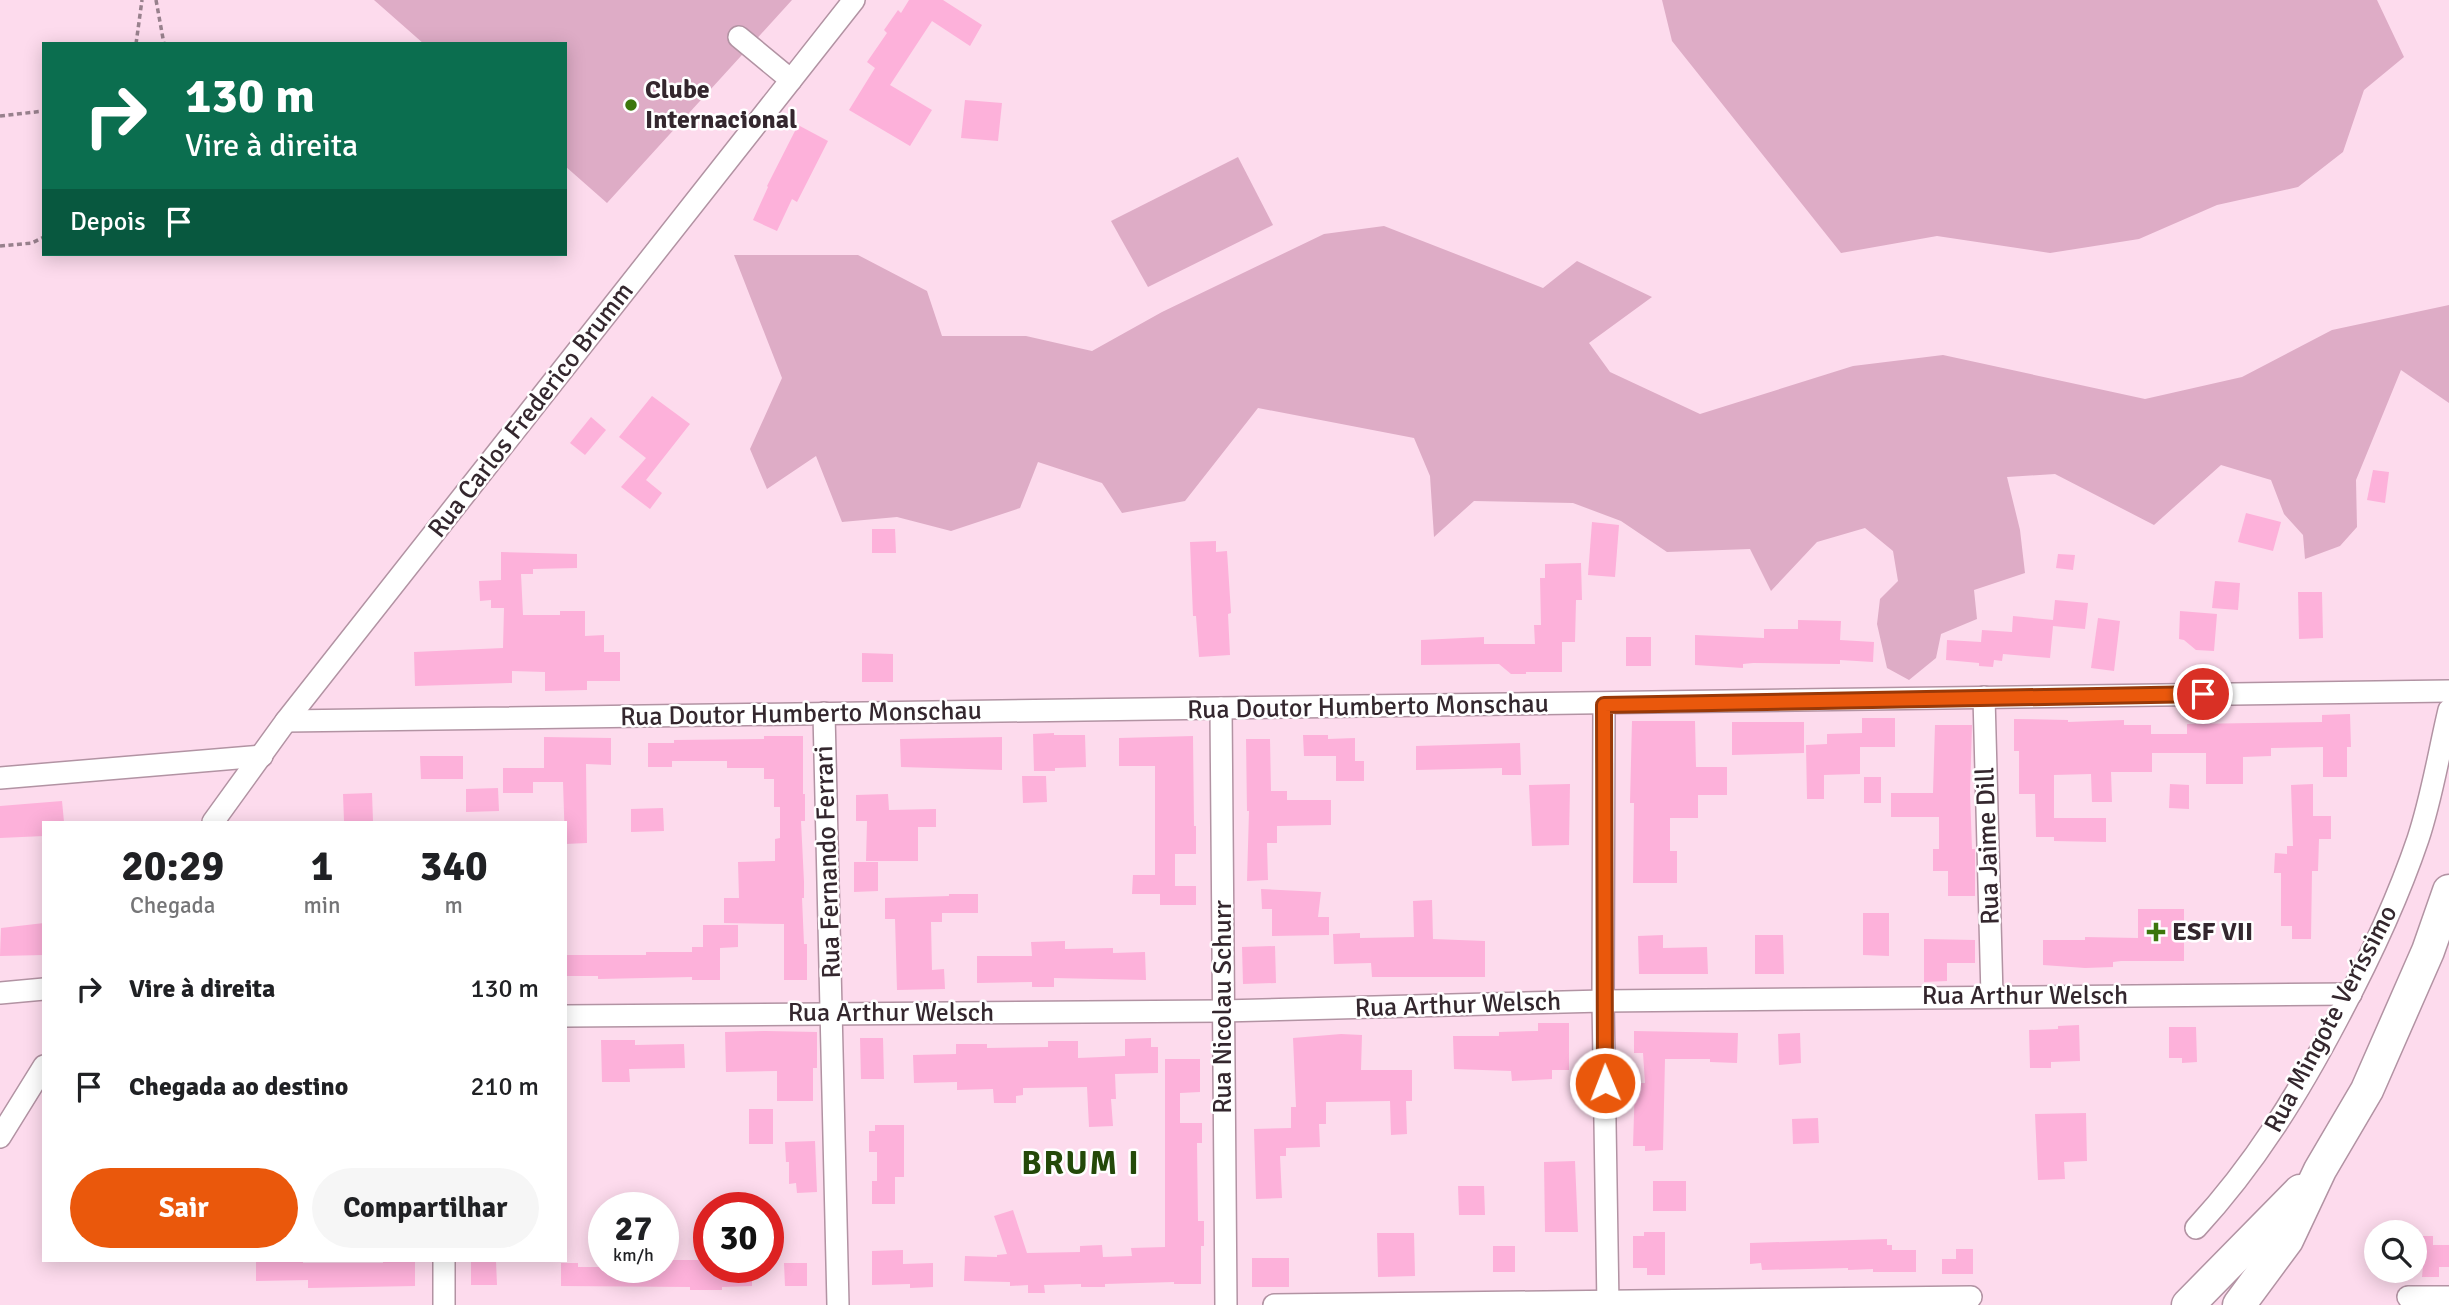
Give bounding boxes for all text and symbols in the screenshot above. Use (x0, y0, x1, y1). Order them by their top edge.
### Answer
text: 130 m (185, 66, 315, 126)
icon: right (70, 70, 161, 161)
place label: Clube Internacional (645, 74, 797, 136)
marker: Clube Internacional (623, 97, 639, 113)
text: Vire à direita (185, 126, 358, 165)
icon: arrive (160, 203, 198, 241)
text: Depois (70, 206, 146, 238)
street label: Rua Carlos Frederico Brumm (421, 276, 641, 544)
pin (2173, 664, 2233, 724)
icon: arrive (2184, 675, 2222, 713)
street label: Rua Doutor Humberto Monschau (1187, 688, 1549, 726)
street label: Rua Doutor Humberto Monschau (620, 695, 982, 733)
street label: Rua Fernando Ferrari (808, 745, 848, 979)
street label: Rua Jaime Dill (1969, 767, 2007, 925)
text: 20:29 (121, 841, 224, 892)
text: 1 (311, 841, 333, 892)
text: 340 (420, 841, 488, 892)
text: Chegada (130, 891, 215, 920)
text: min (303, 891, 341, 920)
text: m (445, 891, 463, 920)
street label: Rua Nicolau Schurr (1207, 900, 1239, 1114)
street label: Rua Mingote Veríssimo (2258, 900, 2404, 1138)
place label: ESF VII (2172, 916, 2253, 948)
marker: ESF VII (2146, 922, 2166, 942)
icon: right (70, 970, 108, 1008)
text: Vire à direita (129, 973, 275, 1005)
text: 130 m (470, 973, 539, 1005)
street label: Rua Arthur Welsch (1922, 980, 2128, 1012)
street label: Rua Arthur Welsch (1354, 985, 1562, 1025)
street label: Rua Arthur Welsch (788, 997, 994, 1029)
position arrow (1568, 1046, 1642, 1120)
icon: arrive (70, 1068, 108, 1106)
text: Chegada ao destino (129, 1071, 348, 1103)
text: 210 m (470, 1071, 539, 1103)
district label: BRUM I (1021, 1143, 1141, 1184)
button: Sair (70, 1168, 298, 1248)
button: Compartilhar (312, 1168, 539, 1248)
speed limit sign: 30 (693, 1192, 784, 1283)
text: 27 (615, 1207, 652, 1250)
map controls (2364, 1220, 2427, 1283)
button: search (2364, 1220, 2427, 1283)
text: km/h (613, 1244, 654, 1266)

